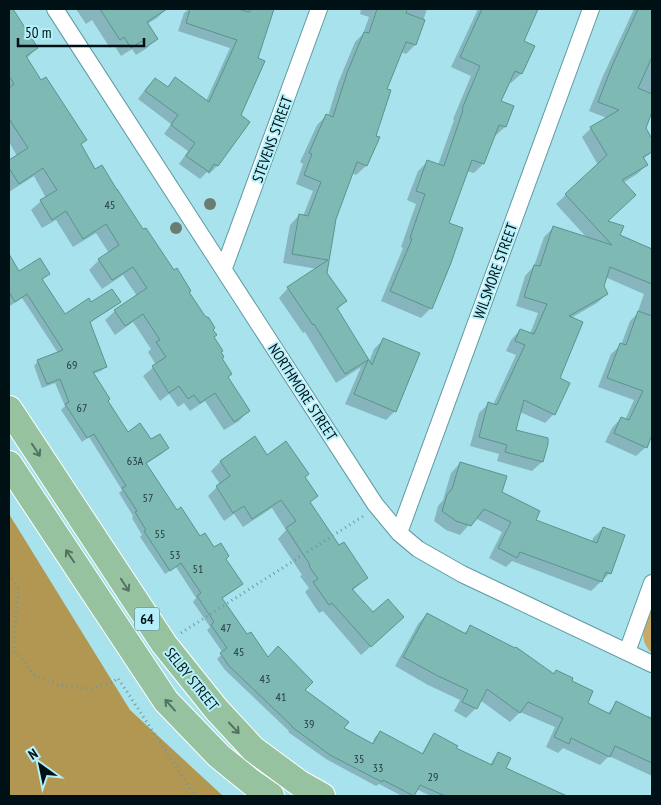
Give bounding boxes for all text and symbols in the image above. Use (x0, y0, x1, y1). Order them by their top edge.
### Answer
scale bar (18, 15, 144, 47)
text: 50 m (25, 23, 51, 42)
street label: STEVENS STREET (248, 93, 297, 185)
house number: 45 (105, 197, 115, 212)
street label: WILSMORE STREET (469, 220, 521, 322)
street label: NORTHMORE STREET (265, 340, 342, 444)
house number: 69 (67, 357, 77, 372)
house number: 67 (77, 400, 87, 415)
one-way arrow (31, 442, 41, 456)
house number: 63A (127, 453, 144, 468)
house number: 57 (143, 490, 153, 505)
house number: 55 (155, 526, 165, 541)
house number: 53 (170, 547, 180, 562)
one-way arrow (65, 549, 75, 563)
house number: 51 (193, 561, 203, 576)
one-way arrow (120, 578, 130, 592)
road number: 64 (134, 608, 160, 630)
house number: 47 (221, 620, 231, 635)
street label: SELBY STREET (161, 644, 223, 715)
house number: 45 (234, 644, 244, 659)
house number: 43 (260, 671, 270, 686)
house number: 41 (276, 689, 286, 704)
one-way arrow (165, 699, 176, 712)
house number: 39 (304, 716, 314, 731)
one-way arrow (228, 722, 240, 735)
north arrow (15, 740, 65, 790)
text: N (25, 744, 41, 764)
house number: 35 (354, 751, 364, 766)
house number: 33 (373, 760, 383, 775)
house number: 29 (428, 769, 438, 784)

